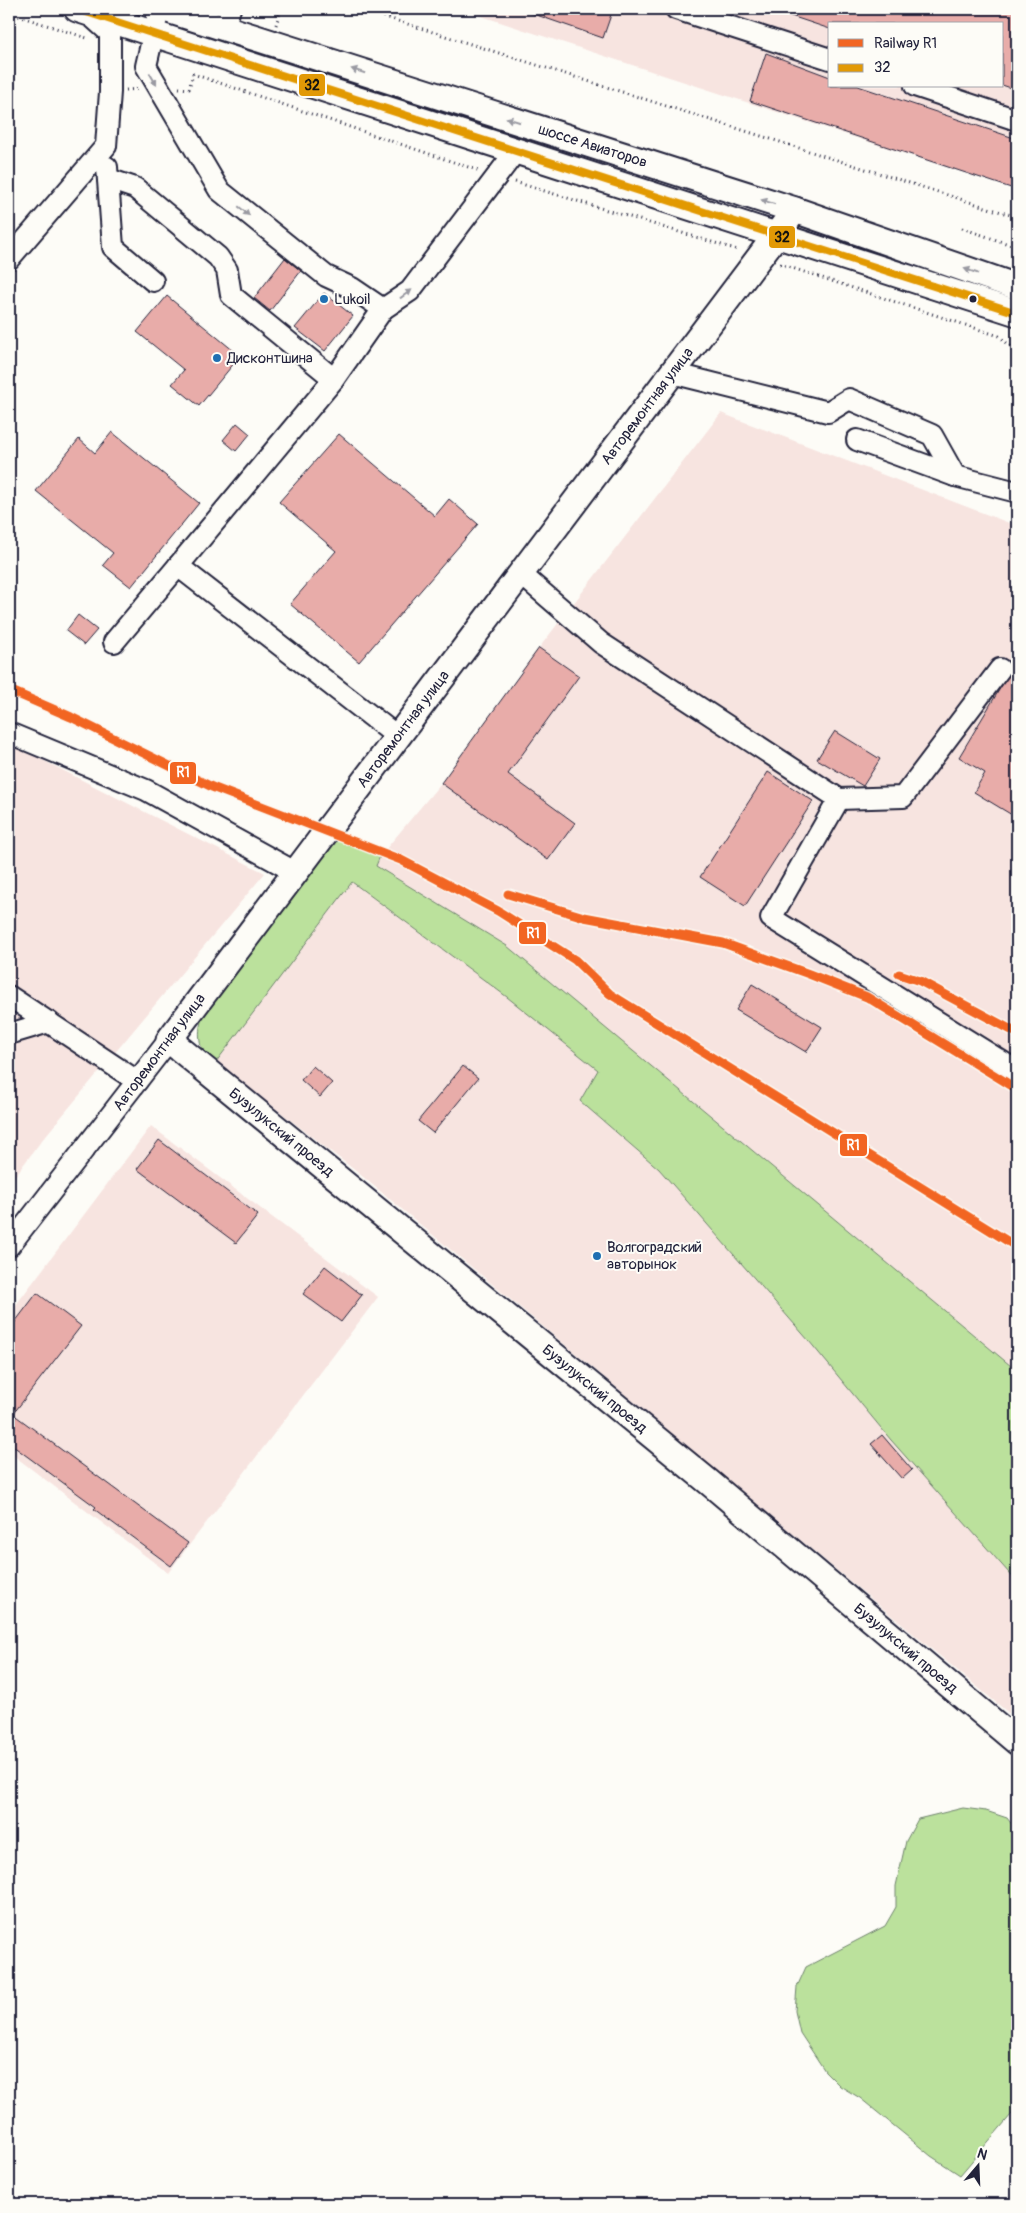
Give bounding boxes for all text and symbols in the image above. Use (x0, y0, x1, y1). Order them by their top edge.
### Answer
legend (828, 22, 1004, 88)
text: Railway R1 (874, 34, 937, 53)
text: 32 (874, 58, 891, 77)
one-way arrow (350, 66, 365, 74)
one-way arrow (149, 71, 157, 86)
line badge: 32 (298, 73, 326, 97)
text: 32 (304, 77, 320, 94)
one-way arrow (505, 116, 520, 123)
street label: шоссе Авиаторов (536, 120, 650, 172)
one-way arrow (760, 197, 775, 205)
one-way arrow (238, 206, 251, 217)
line badge: 32 (768, 225, 796, 249)
text: 32 (774, 229, 790, 246)
one-way arrow (963, 267, 978, 275)
one-way arrow (399, 288, 412, 299)
place label: Lukoil (334, 290, 371, 309)
marker: Lukoil (318, 293, 330, 305)
unlabelled marker (968, 294, 978, 304)
street label: Авторемонтная улица (597, 344, 698, 469)
place label: Дисконтшина (226, 349, 313, 368)
marker: Дисконтшина (211, 352, 223, 364)
street label: Авторемонтная улица (353, 667, 454, 792)
line badge: R1 (169, 761, 197, 785)
text: R1 (176, 764, 190, 781)
line badge: R1 (518, 921, 547, 945)
text: R1 (526, 925, 540, 942)
street label: Авторемонтная улица (109, 990, 210, 1115)
street label: Бузулукский проезд (225, 1084, 338, 1181)
line badge: R1 (839, 1133, 868, 1157)
text: R1 (846, 1137, 860, 1154)
place label: Волгоградский авторынок (607, 1238, 702, 1274)
marker: Волгоградский авторынок (591, 1250, 603, 1262)
street label: Бузулукский проезд (538, 1341, 651, 1438)
street label: Бузулукский проезд (850, 1599, 961, 1698)
north arrow (954, 2140, 1004, 2190)
text: N (975, 2145, 989, 2164)

